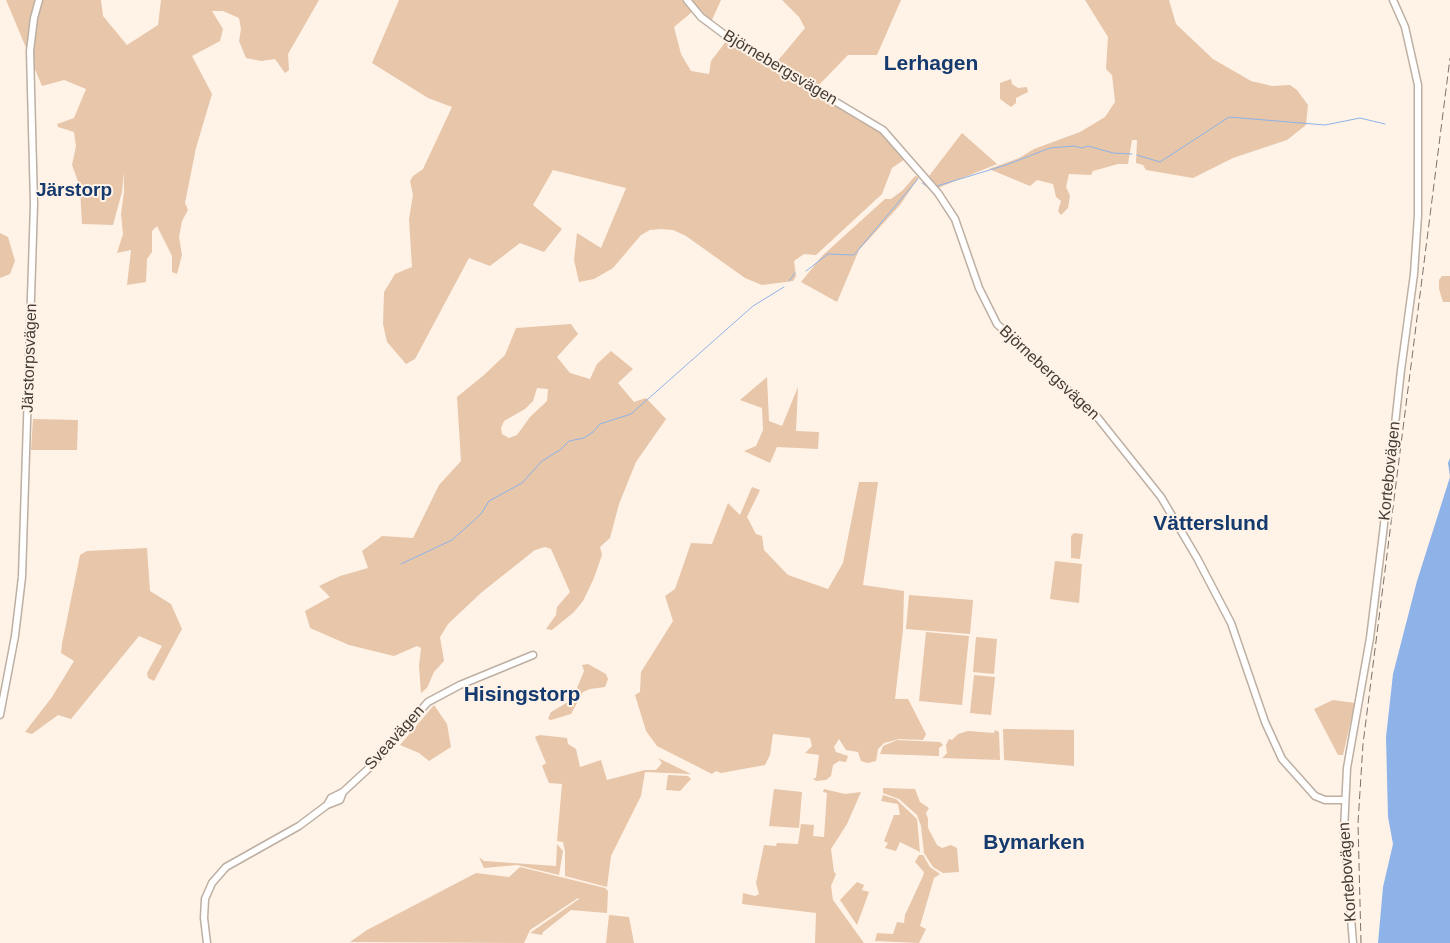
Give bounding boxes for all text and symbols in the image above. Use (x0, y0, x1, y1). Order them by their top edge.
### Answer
street label: Björnebergsvägen (719, 26, 841, 110)
district label: Lerhagen (884, 51, 978, 77)
district label: Järstorp (36, 180, 112, 202)
street label: Järstorpsvägen (18, 303, 42, 413)
street label: Björnebergsvägen (995, 322, 1103, 424)
street label: Kortebovägen (1375, 420, 1405, 522)
district label: Vätterslund (1153, 511, 1269, 537)
district label: Hisingstorp (464, 682, 580, 708)
street label: Sveavägen (361, 702, 429, 774)
street label: Kortebovägen (1335, 822, 1361, 922)
district label: Bymarken (983, 830, 1085, 856)

